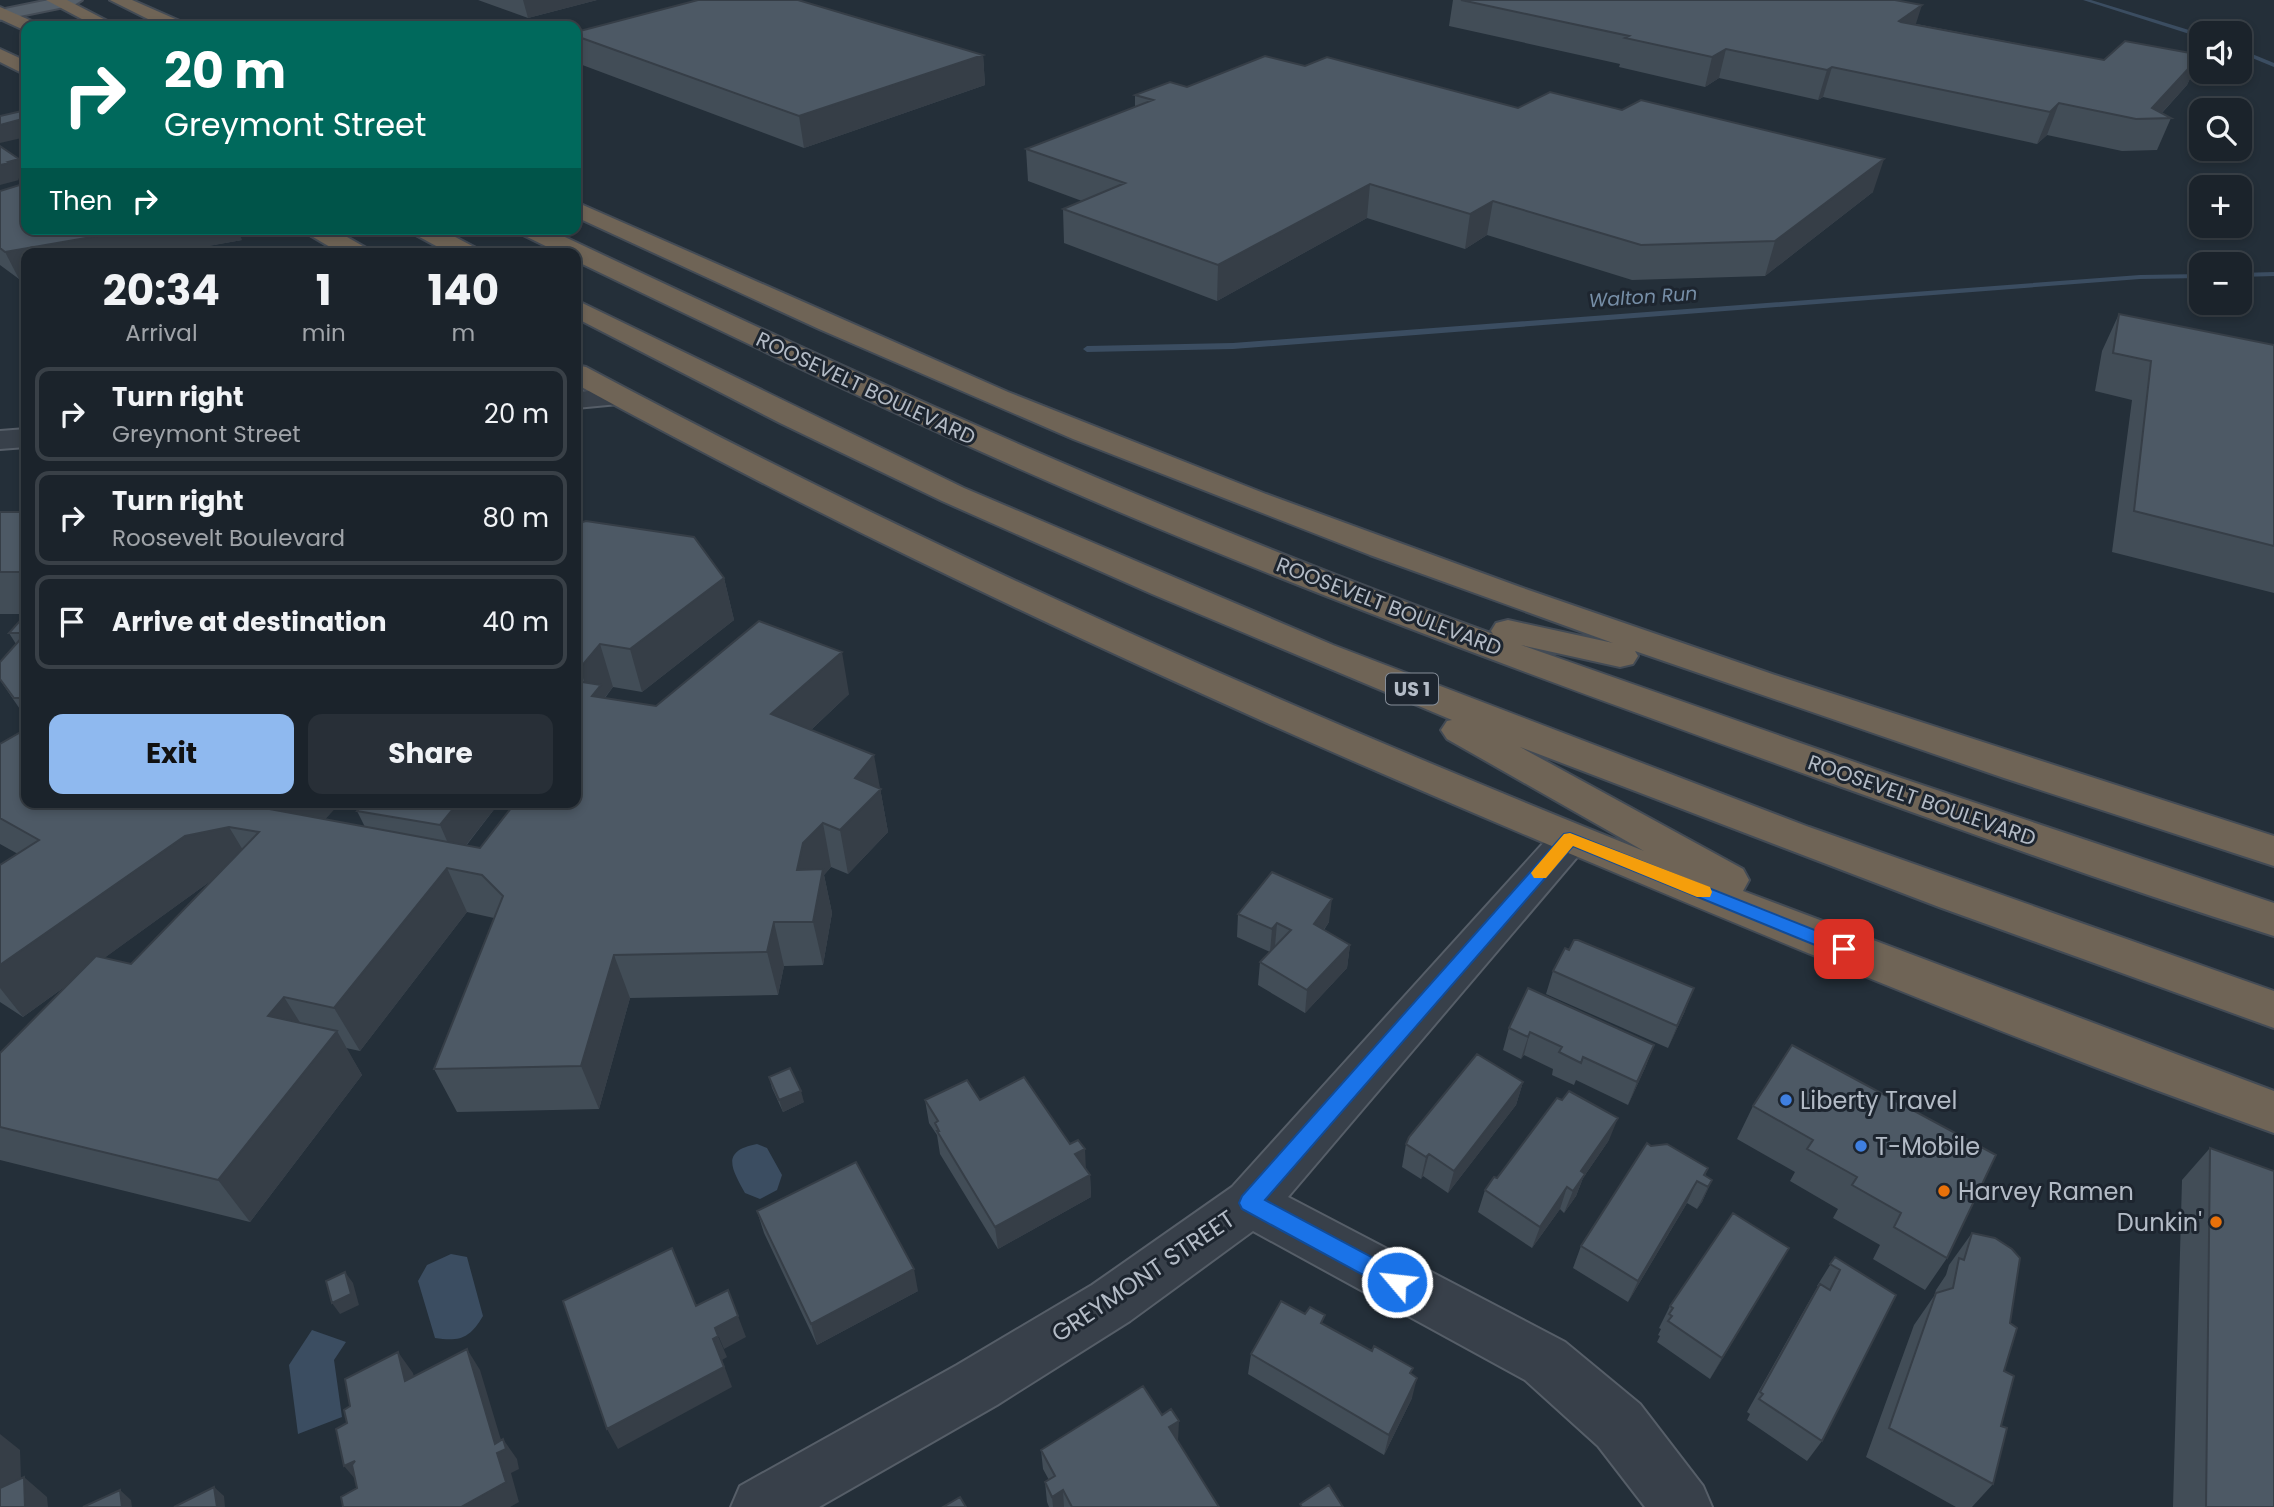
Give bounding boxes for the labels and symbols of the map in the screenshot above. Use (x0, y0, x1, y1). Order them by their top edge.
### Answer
water label: Walton Run (1588, 280, 1698, 314)
street label: ROOSEVELT BOULEVARD (751, 324, 981, 452)
street label: ROOSEVELT BOULEVARD (1272, 550, 1506, 662)
road number: US 1 (1386, 674, 1438, 704)
street label: ROOSEVELT BOULEVARD (1804, 747, 2040, 853)
pin (1814, 919, 1874, 979)
place label: Liberty Travel (1800, 1084, 1957, 1117)
marker: Liberty Travel (1778, 1092, 1794, 1108)
place label: T-Mobile (1875, 1130, 1980, 1163)
marker: T-Mobile (1853, 1138, 1869, 1154)
place label: Harvey Ramen (1958, 1175, 2134, 1208)
marker: Harvey Ramen (1936, 1183, 1952, 1199)
street label: GREYMONT STREET (1045, 1202, 1241, 1350)
place label: Dunkin' (2117, 1206, 2202, 1239)
marker: Dunkin' (2208, 1214, 2224, 1230)
position arrow (1360, 1245, 1434, 1319)

